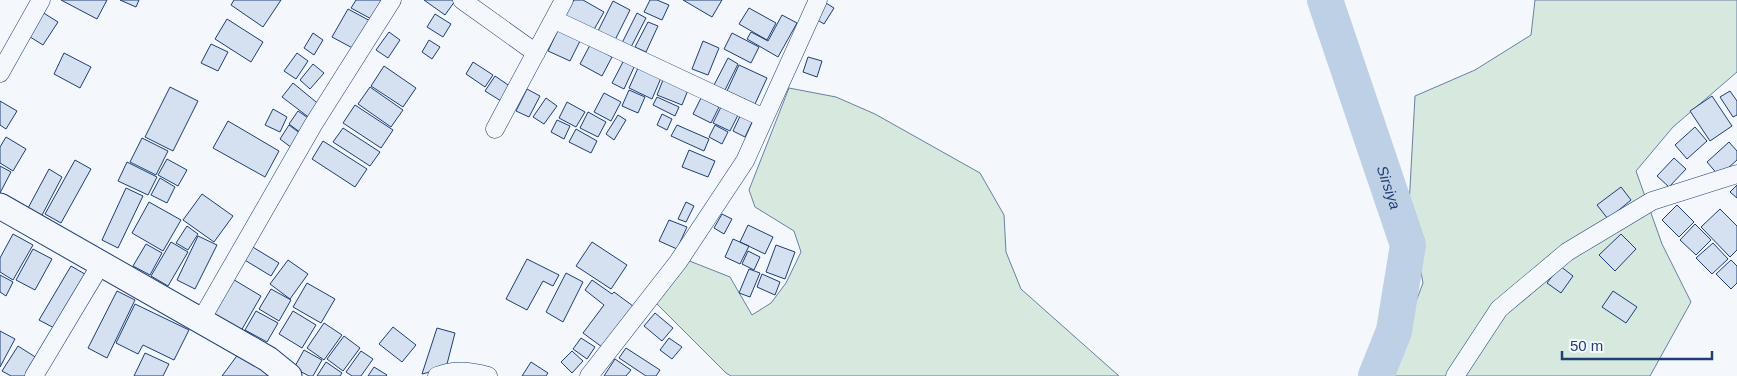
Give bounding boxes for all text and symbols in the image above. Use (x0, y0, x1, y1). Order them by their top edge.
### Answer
water label: Sirsiya (1374, 163, 1404, 211)
scale bar (1562, 328, 1712, 360)
text: 50 m (1570, 337, 1603, 354)

